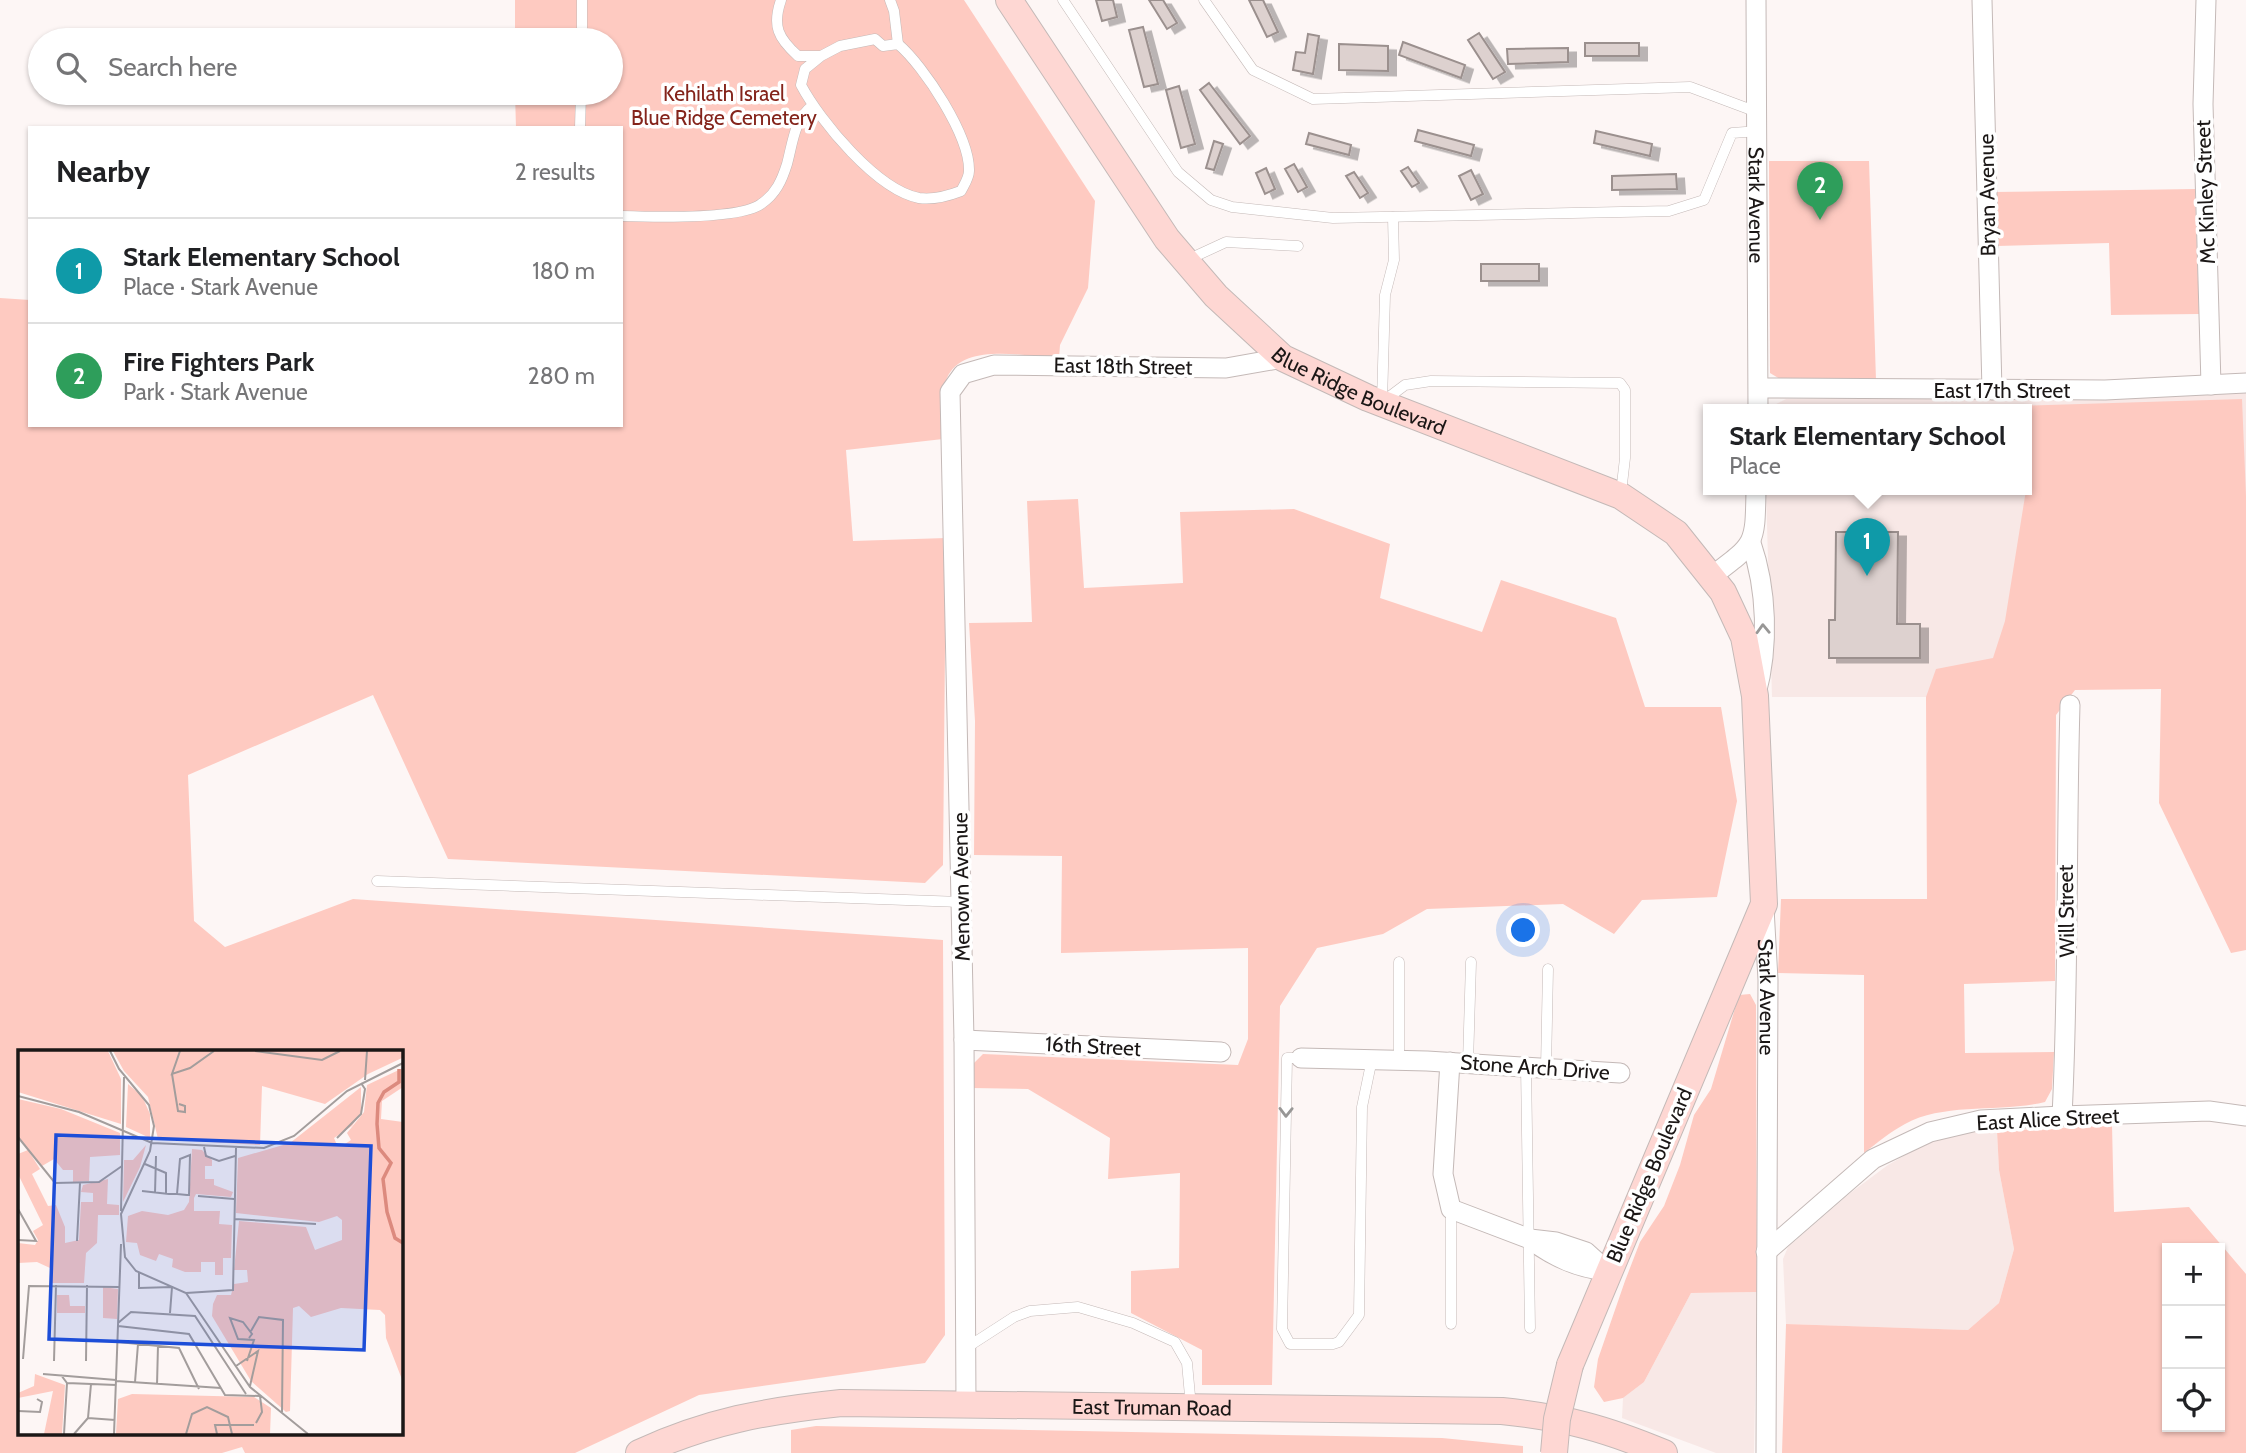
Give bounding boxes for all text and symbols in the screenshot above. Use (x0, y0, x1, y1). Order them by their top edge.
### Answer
search box (28, 28, 623, 105)
icon: search (52, 48, 90, 86)
text: Search here (108, 51, 237, 83)
park label: Kehilath Israel Blue Ridge Cemetery (631, 81, 817, 130)
street label: Mc Kinley Street (2190, 119, 2220, 265)
street label: Bryan Avenue (1973, 133, 2001, 257)
street label: Stark Avenue (1744, 147, 1770, 264)
text: Nearby (56, 153, 150, 190)
text: 2 results (515, 158, 595, 186)
pin: 2 (1797, 162, 1843, 220)
text: Stark Elementary School (123, 241, 400, 273)
text: 1 (75, 257, 83, 285)
text: 180 m (532, 257, 595, 285)
text: Place · Stark Avenue (123, 273, 318, 301)
street label: Blue Ridge Boulevard (1267, 342, 1450, 440)
text: Fire Fighters Park (123, 346, 314, 378)
street label: East 18th Street (1053, 352, 1193, 380)
text: 2 (73, 362, 85, 390)
text: 280 m (528, 362, 595, 390)
text: Park · Stark Avenue (123, 378, 308, 406)
street label: East 17th Street (1934, 378, 2070, 403)
popup (1703, 404, 2032, 495)
text: Stark Elementary School (1729, 420, 2006, 452)
text: Place (1729, 452, 1781, 480)
pin: 1 (1844, 518, 1890, 576)
one-way arrow (1755, 623, 1770, 634)
street label: Menown Avenue (947, 812, 975, 962)
street label: Will Street (2053, 864, 2079, 958)
your location (1506, 913, 1540, 947)
street label: Stark Avenue (1753, 938, 1781, 1055)
street label: 16th Street (1044, 1031, 1142, 1061)
street label: Stone Arch Drive (1459, 1049, 1611, 1085)
inset map (18, 1050, 402, 1436)
street label: Blue Ridge Boulevard (1601, 1084, 1697, 1266)
street label: East Alice Street (1976, 1103, 2120, 1135)
one-way arrow (1278, 1107, 1294, 1117)
map controls (2162, 1243, 2225, 1432)
button: + (2162, 1243, 2225, 1306)
button: − (2162, 1306, 2225, 1369)
button: locate (2162, 1369, 2225, 1432)
street label: East Truman Road (1072, 1393, 1232, 1420)

